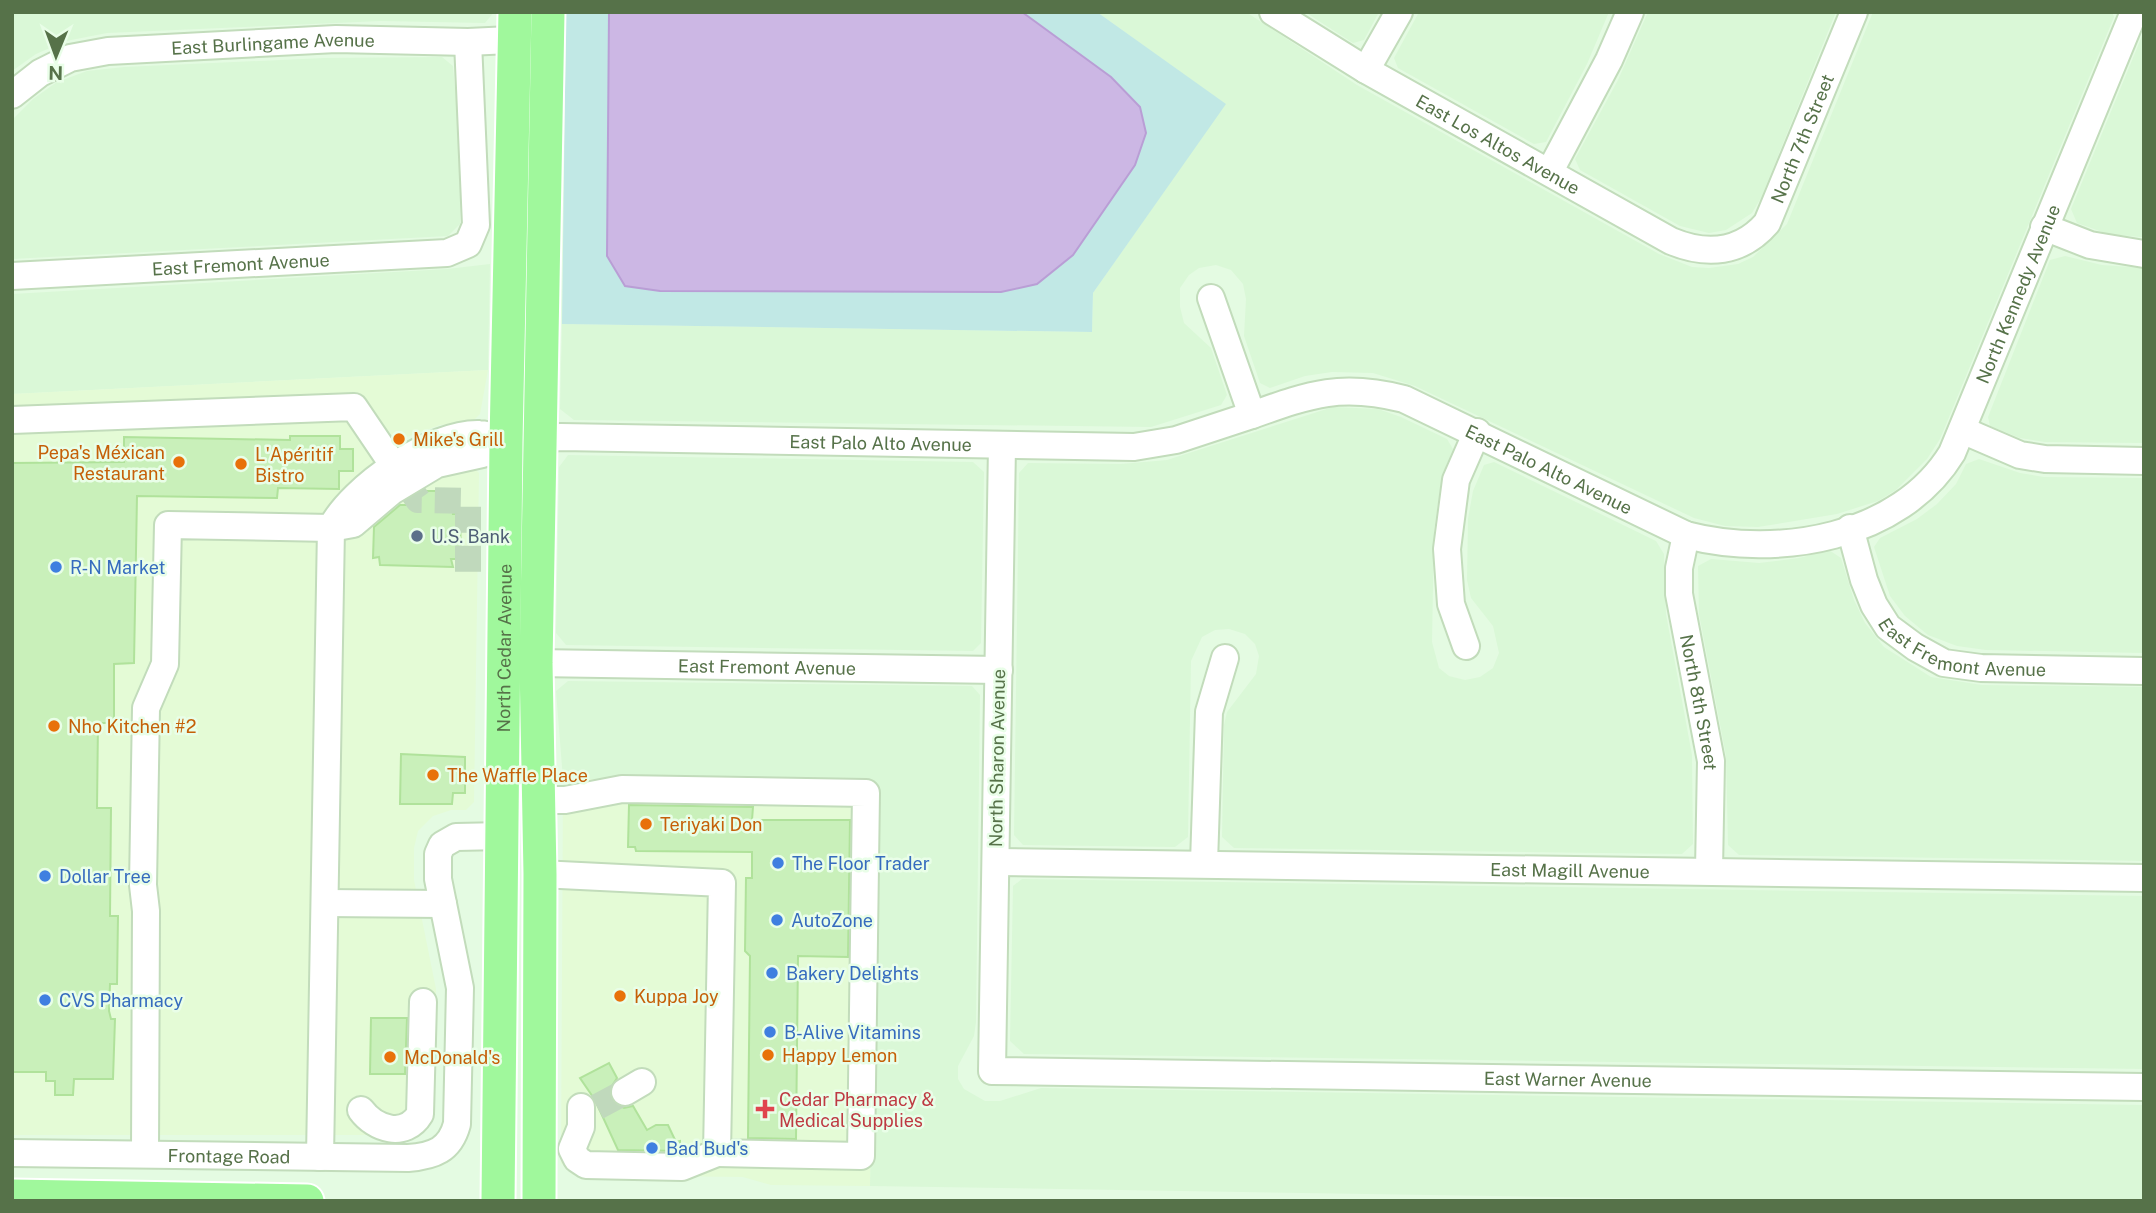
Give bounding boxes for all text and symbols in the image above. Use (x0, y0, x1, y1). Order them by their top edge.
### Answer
north arrow (21, 21, 91, 91)
street label: East Burlingame Avenue (171, 28, 375, 58)
text: N (48, 62, 63, 84)
street label: North 7th Street (1766, 71, 1838, 206)
street label: East Los Altos Avenue (1412, 90, 1584, 198)
street label: North Kennedy Avenue (1971, 201, 2064, 386)
street label: East Fremont Avenue (151, 249, 330, 279)
street label: East Palo Alto Avenue (1462, 420, 1636, 518)
place label: Mike's Grill (413, 429, 504, 450)
street label: East Palo Alto Avenue (789, 430, 972, 455)
marker: Mike's Grill (391, 431, 407, 447)
place label: Pepa's Méxican Restaurant (37, 442, 165, 484)
place label: L'Apéritif Bistro (255, 444, 334, 486)
marker: Pepa's Méxican Restaurant (171, 454, 187, 470)
marker: L'Apéritif Bistro (233, 456, 249, 472)
place label: U.S. Bank (431, 526, 510, 547)
marker: U.S. Bank (409, 528, 425, 544)
place label: R-N Market (70, 557, 165, 578)
marker: R-N Market (48, 559, 64, 575)
street label: North Cedar Avenue (492, 564, 515, 733)
street label: East Fremont Avenue (1874, 614, 2046, 680)
street label: North 8th Street (1676, 632, 1722, 771)
street label: East Fremont Avenue (678, 655, 856, 678)
street label: North Sharon Avenue (985, 669, 1009, 847)
place label: Nho Kitchen #2 (68, 716, 196, 737)
marker: Nho Kitchen #2 (46, 718, 62, 734)
place label: The Waffle Place (447, 765, 588, 786)
marker: The Waffle Place (425, 767, 441, 783)
place label: Teriyaki Don (660, 814, 762, 835)
marker: Teriyaki Don (638, 816, 654, 832)
place label: The Floor Trader (792, 853, 930, 874)
marker: The Floor Trader (770, 855, 786, 871)
street label: East Magill Avenue (1490, 858, 1650, 882)
place label: Dollar Tree (59, 866, 151, 887)
marker: Dollar Tree (37, 868, 53, 884)
place label: AutoZone (791, 910, 873, 931)
marker: AutoZone (769, 912, 785, 928)
place label: Bakery Delights (786, 963, 919, 984)
marker: Bakery Delights (764, 965, 780, 981)
place label: Kuppa Joy (634, 986, 719, 1007)
marker: Kuppa Joy (612, 988, 628, 1004)
place label: CVS Pharmacy (59, 990, 183, 1011)
marker: CVS Pharmacy (37, 992, 53, 1008)
place label: B-Alive Vitamins (784, 1022, 921, 1043)
marker: B-Alive Vitamins (762, 1024, 778, 1040)
place label: Happy Lemon (782, 1045, 897, 1066)
place label: McDonald's (404, 1047, 500, 1068)
marker: Happy Lemon (760, 1047, 776, 1063)
marker: McDonald's (382, 1049, 398, 1065)
street label: East Warner Avenue (1484, 1067, 1652, 1091)
place label: Cedar Pharmacy & Medical Supplies (779, 1089, 934, 1131)
marker: Cedar Pharmacy & Medical Supplies (757, 1101, 773, 1117)
place label: Bad Bud's (666, 1138, 748, 1159)
marker: Bad Bud's (644, 1140, 660, 1156)
street label: Frontage Road (167, 1144, 291, 1167)

